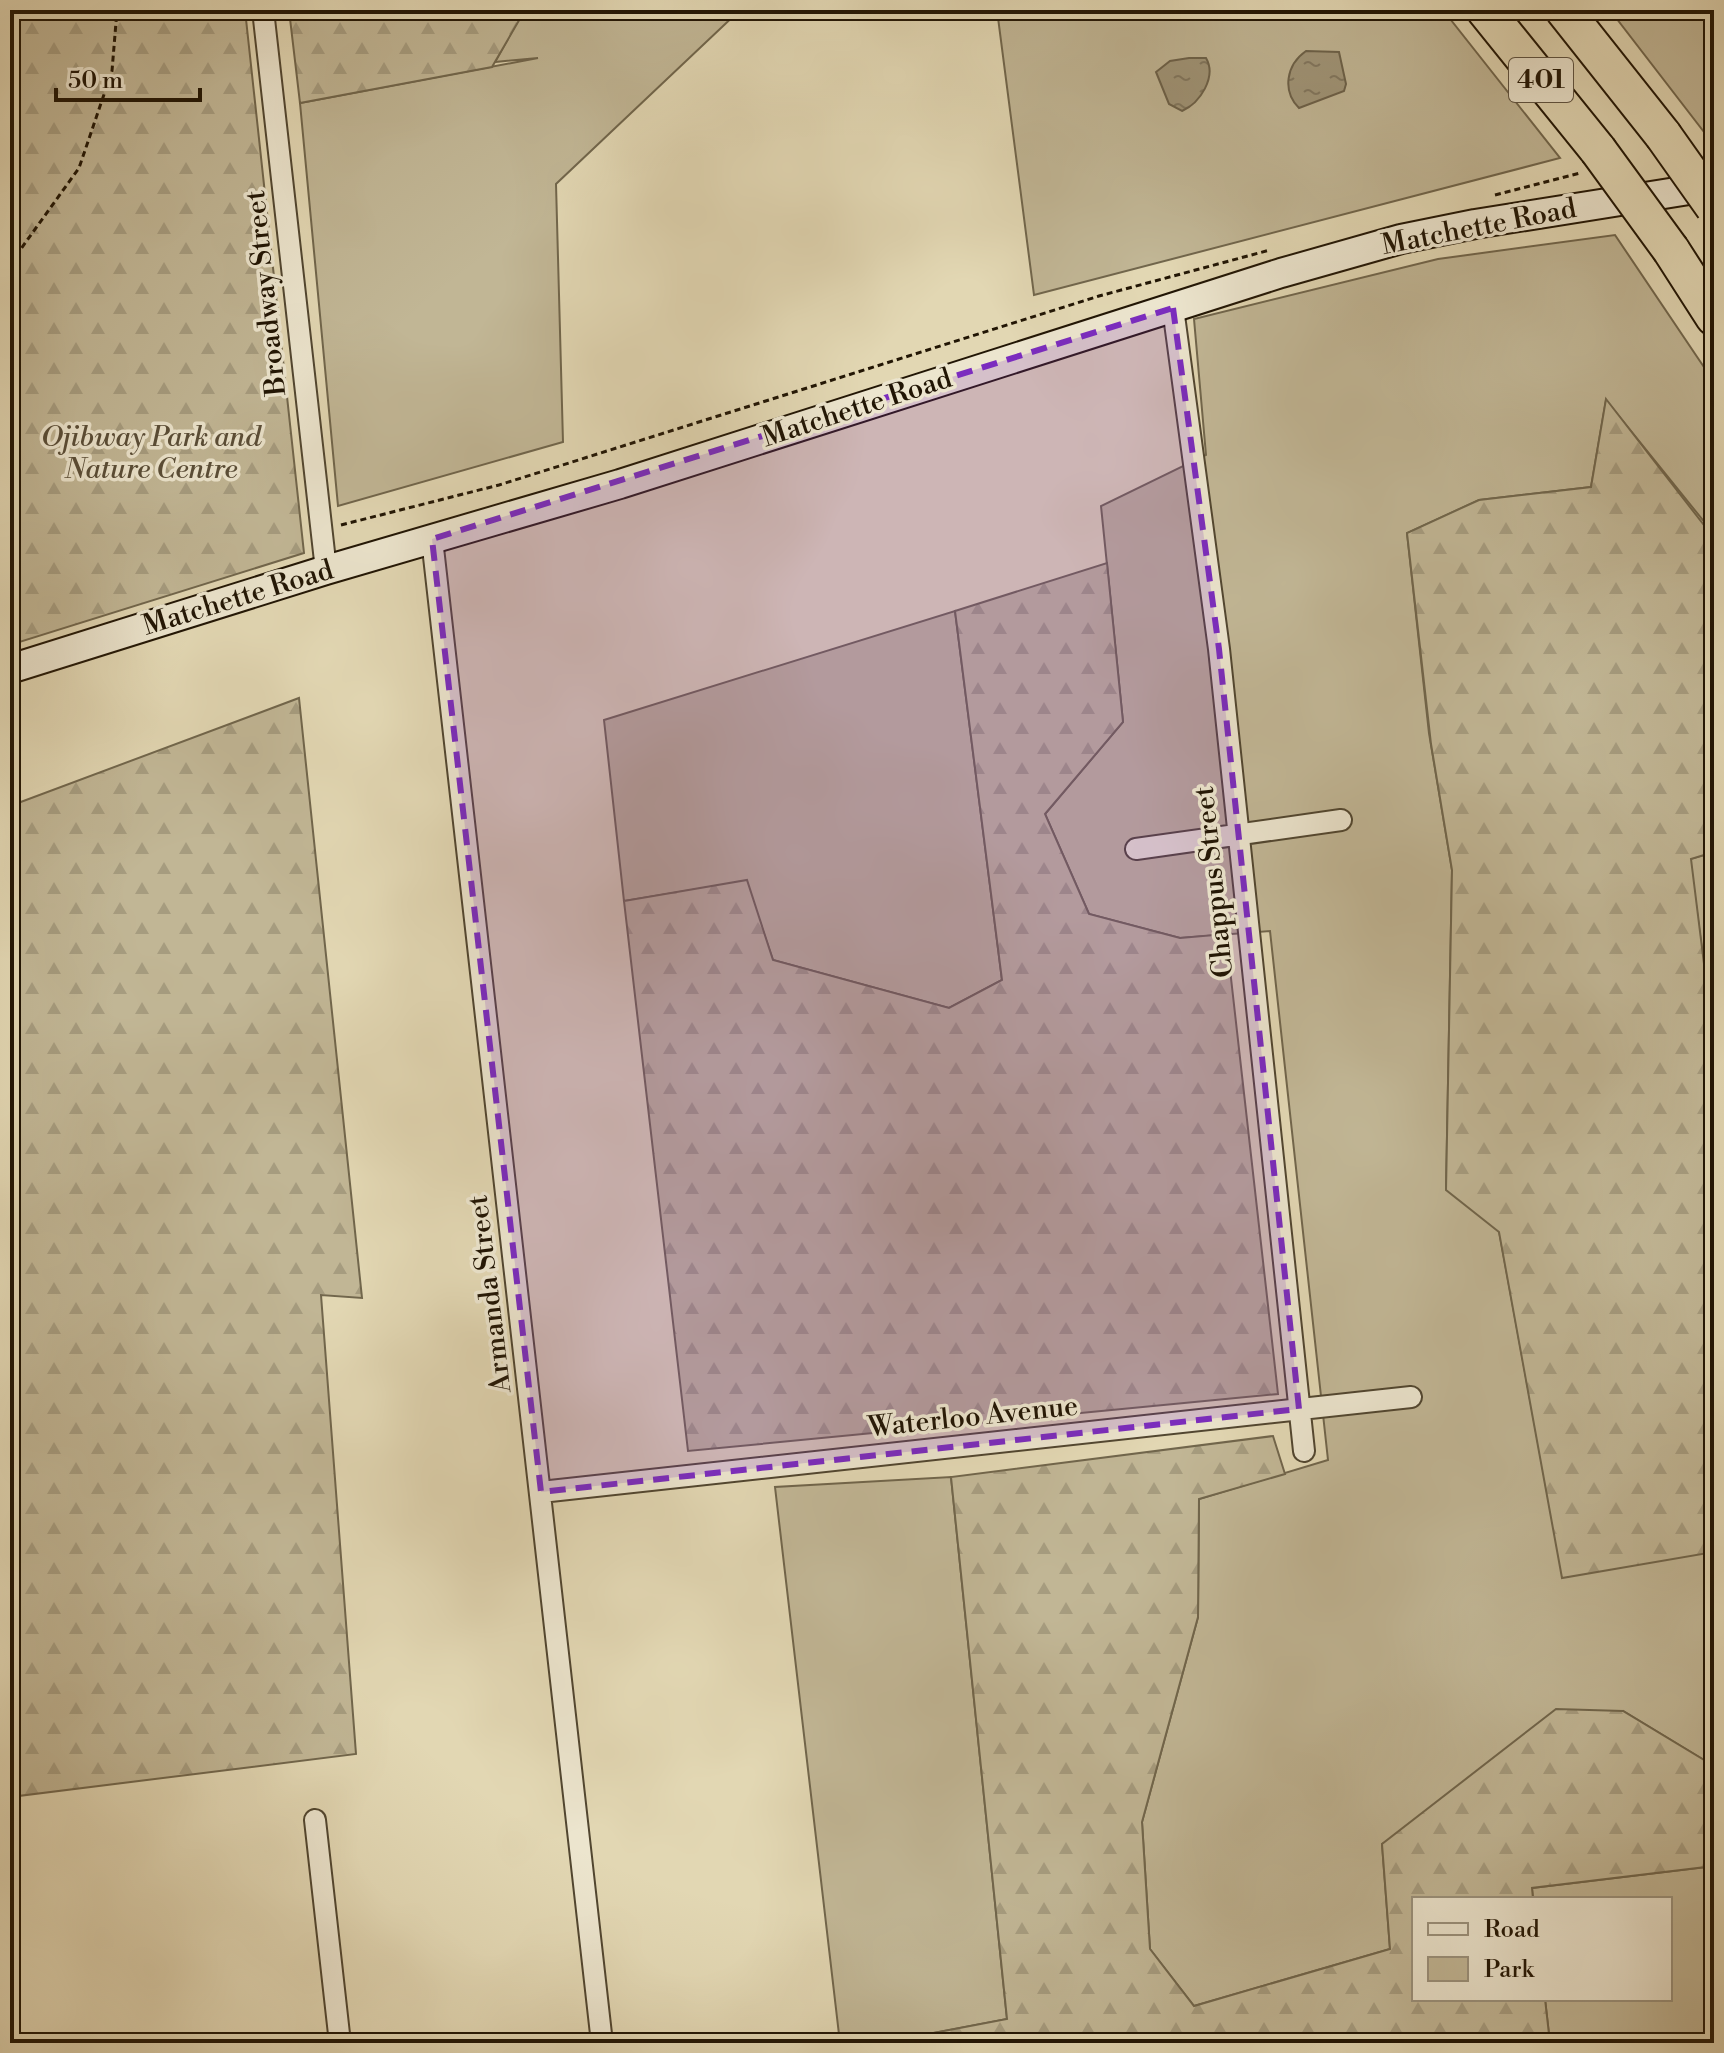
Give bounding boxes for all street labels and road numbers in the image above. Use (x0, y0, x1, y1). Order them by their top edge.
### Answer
road number: 401 (1509, 58, 1573, 102)
street label: Broadway Street (238, 188, 294, 398)
street label: Matchette Road (1379, 191, 1579, 263)
street label: Matchette Road (758, 361, 956, 455)
street label: Matchette Road (138, 552, 338, 644)
street label: Chappus Street (1187, 784, 1241, 980)
street label: Armanda Street (460, 1193, 520, 1396)
street label: Waterloo Avenue (865, 1389, 1080, 1446)

